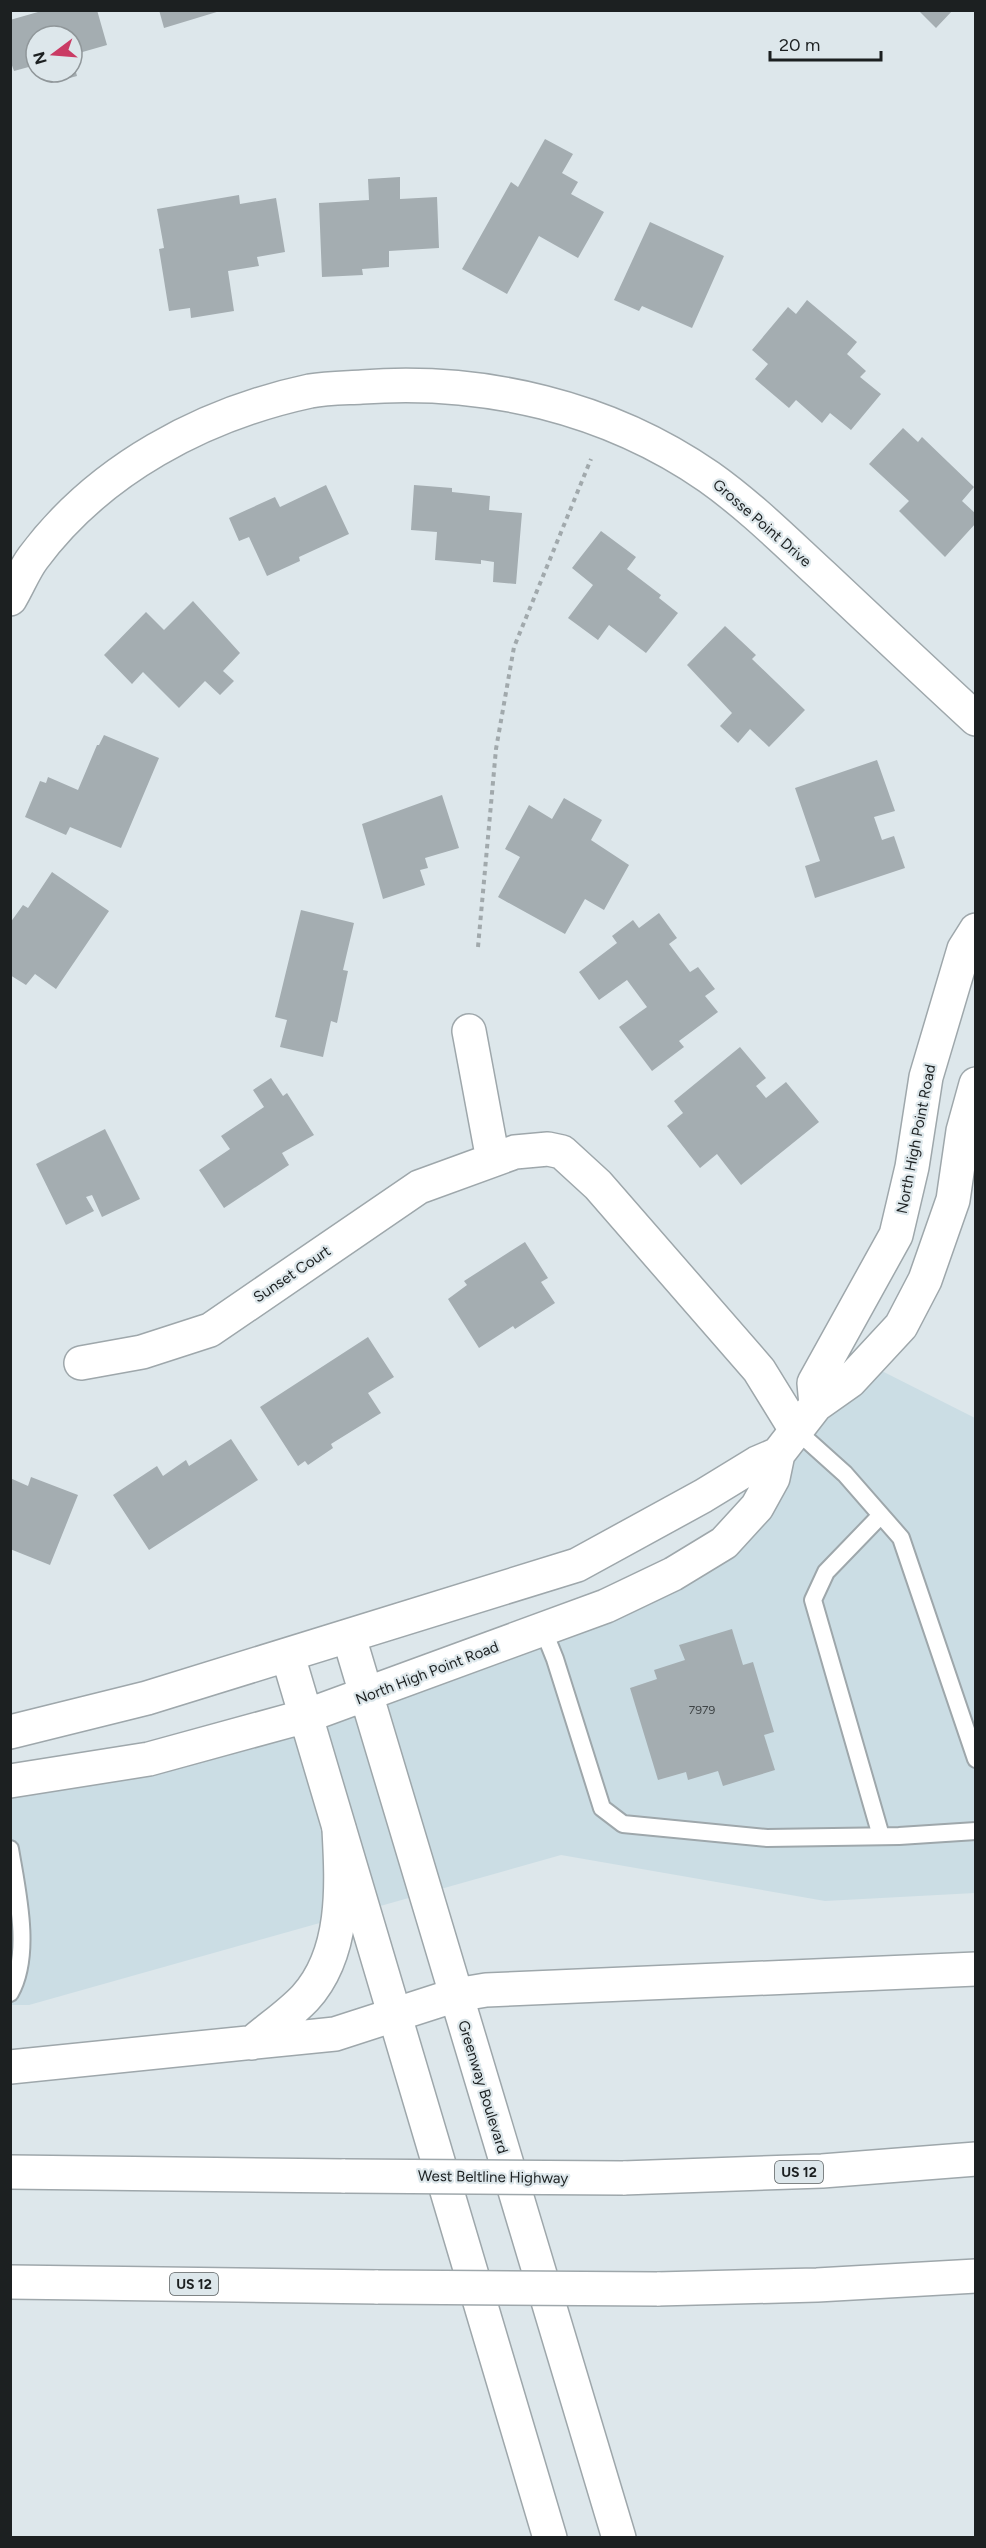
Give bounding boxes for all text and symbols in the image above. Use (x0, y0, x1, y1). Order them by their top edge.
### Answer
north arrow (24, 24, 84, 84)
scale bar (770, 24, 881, 62)
text: 20 m (779, 34, 820, 56)
text: N (29, 49, 51, 67)
street label: Grosse Point Drive (709, 475, 815, 571)
street label: North High Point Road (893, 1063, 939, 1215)
street label: Sunset Court (250, 1241, 334, 1306)
street label: North High Point Road (353, 1637, 501, 1709)
house number: 7979 (689, 1703, 715, 1717)
street label: Greenway Boulevard (454, 2018, 512, 2156)
road number: US 12 (775, 2161, 823, 2183)
street label: West Beltline Highway (418, 2167, 569, 2187)
road number: US 12 (170, 2273, 218, 2295)

